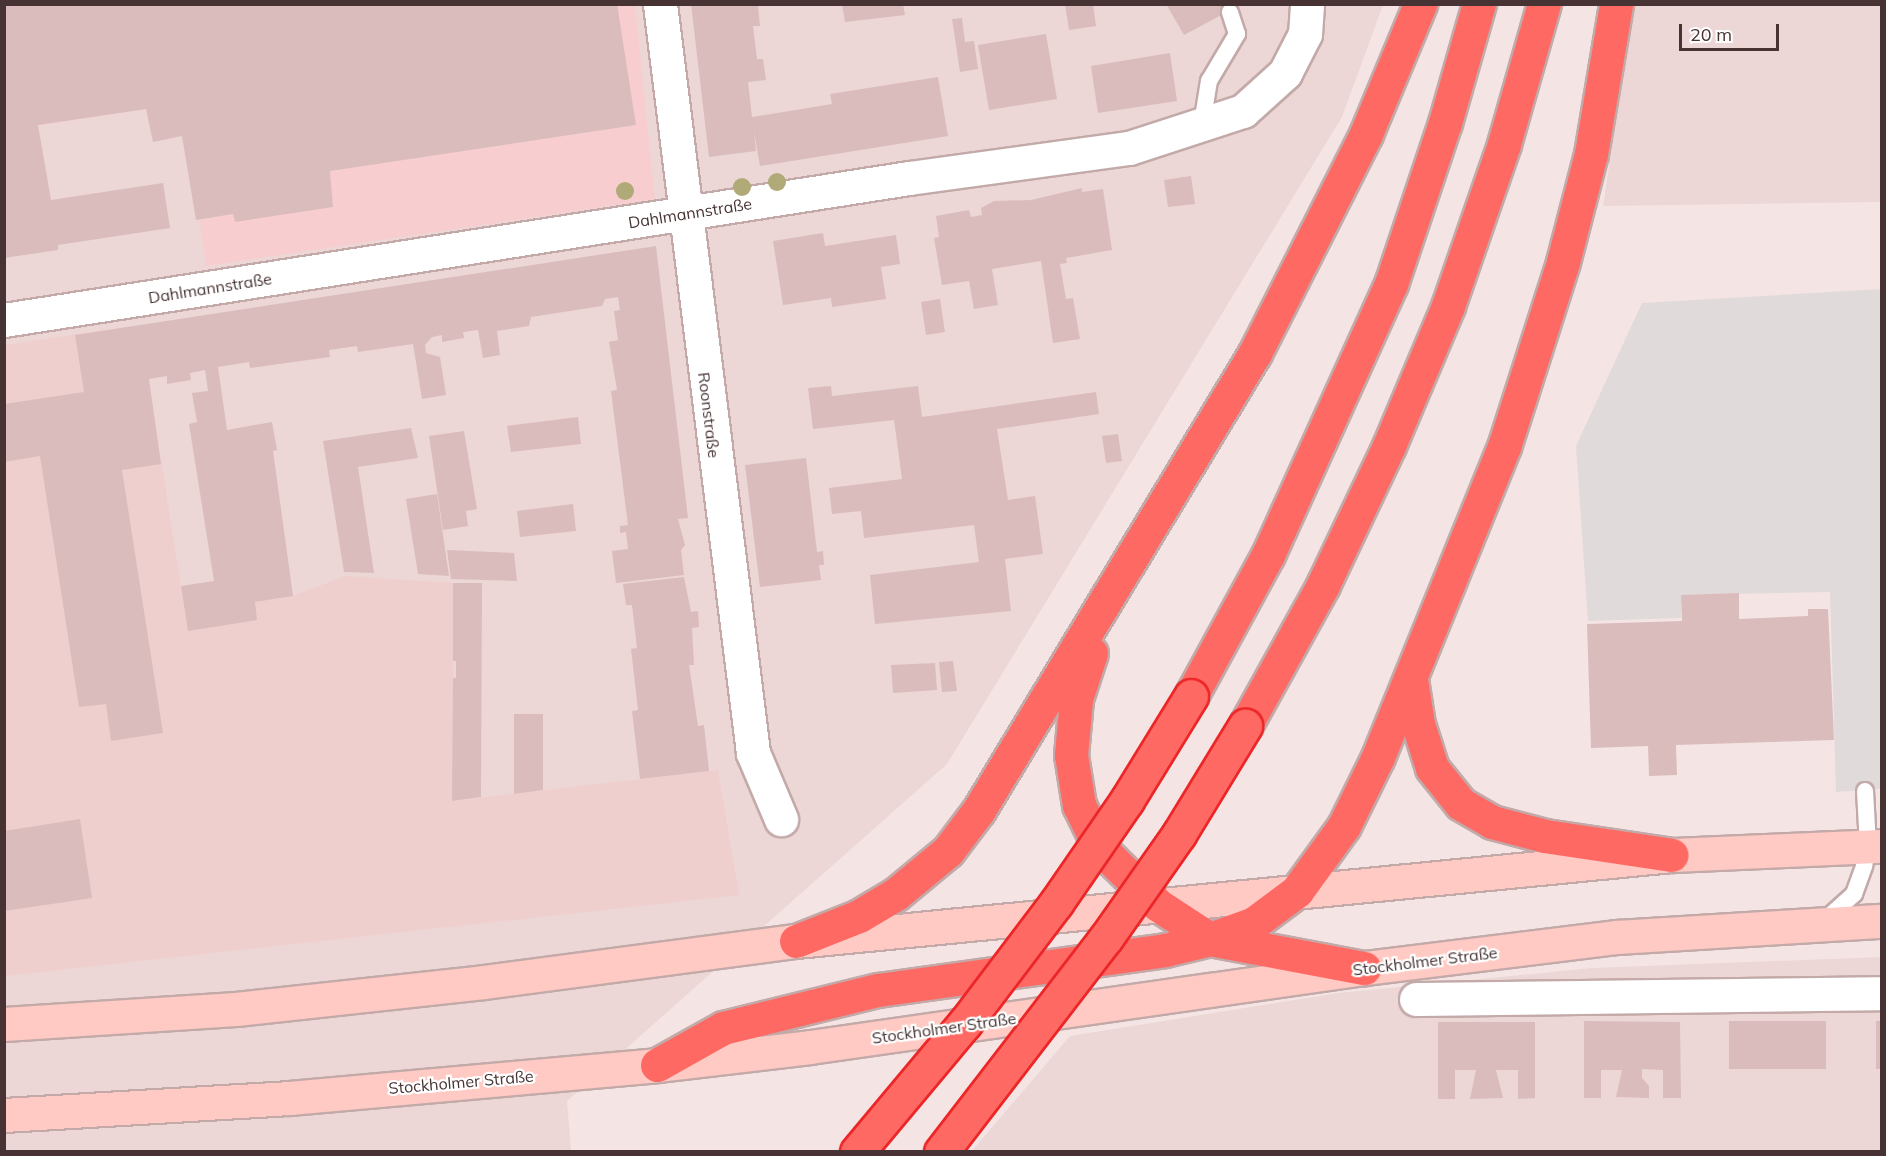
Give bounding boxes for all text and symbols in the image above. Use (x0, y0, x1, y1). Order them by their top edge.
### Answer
scale bar (1682, 12, 1782, 50)
text: 20 m (1690, 23, 1732, 46)
street label: Dahlmannstraße (627, 194, 753, 232)
street label: Dahlmannstraße (147, 269, 273, 307)
street label: Roonstraße (694, 371, 724, 459)
street label: Stockholmer Straße (1352, 943, 1498, 979)
street label: Stockholmer Straße (871, 1008, 1017, 1048)
street label: Stockholmer Straße (388, 1066, 534, 1098)

